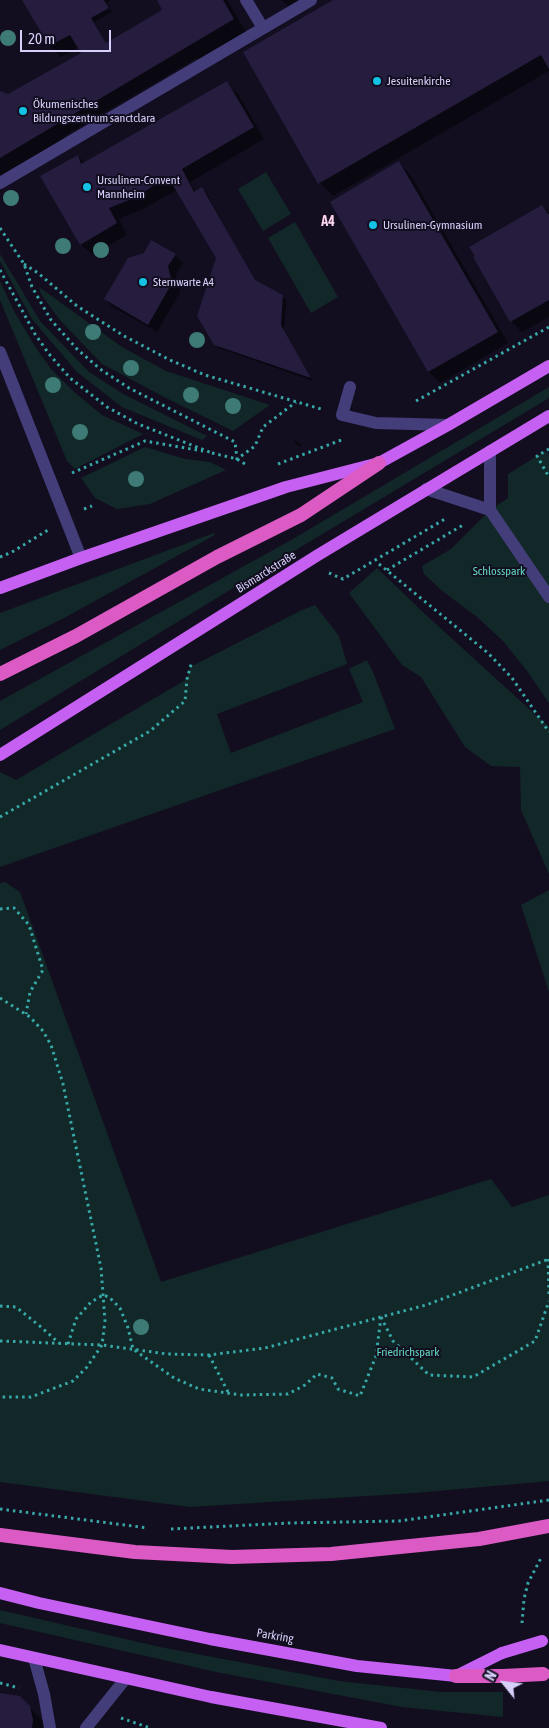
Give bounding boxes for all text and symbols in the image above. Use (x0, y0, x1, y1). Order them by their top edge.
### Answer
scale bar (22, 20, 114, 52)
text: 20 m (28, 30, 55, 47)
place label: Jesuitenkirche (387, 74, 451, 88)
marker: Jesuitenkirche (371, 75, 383, 87)
place label: Ökumenisches Bildungszentrum sanctclara (33, 97, 155, 125)
marker: Ökumenisches Bildungszentrum sanctclara (17, 105, 29, 117)
place label: Ursulinen-Convent Mannheim (97, 173, 180, 201)
marker: Ursulinen-Convent Mannheim (81, 181, 93, 193)
district label: A4 (321, 214, 335, 230)
place label: Ursulinen-Gymnasium (383, 218, 482, 232)
marker: Ursulinen-Gymnasium (367, 219, 379, 231)
place label: Sternwarte A4 (153, 275, 214, 289)
marker: Sternwarte A4 (137, 276, 149, 288)
street label: Bismarckstraße (233, 548, 299, 596)
park label: Schlosspark (473, 564, 525, 578)
park label: Friedrichspark (377, 1345, 439, 1359)
street label: Parkring (255, 1626, 295, 1646)
north arrow (479, 1658, 529, 1708)
text: N (482, 1668, 500, 1683)

